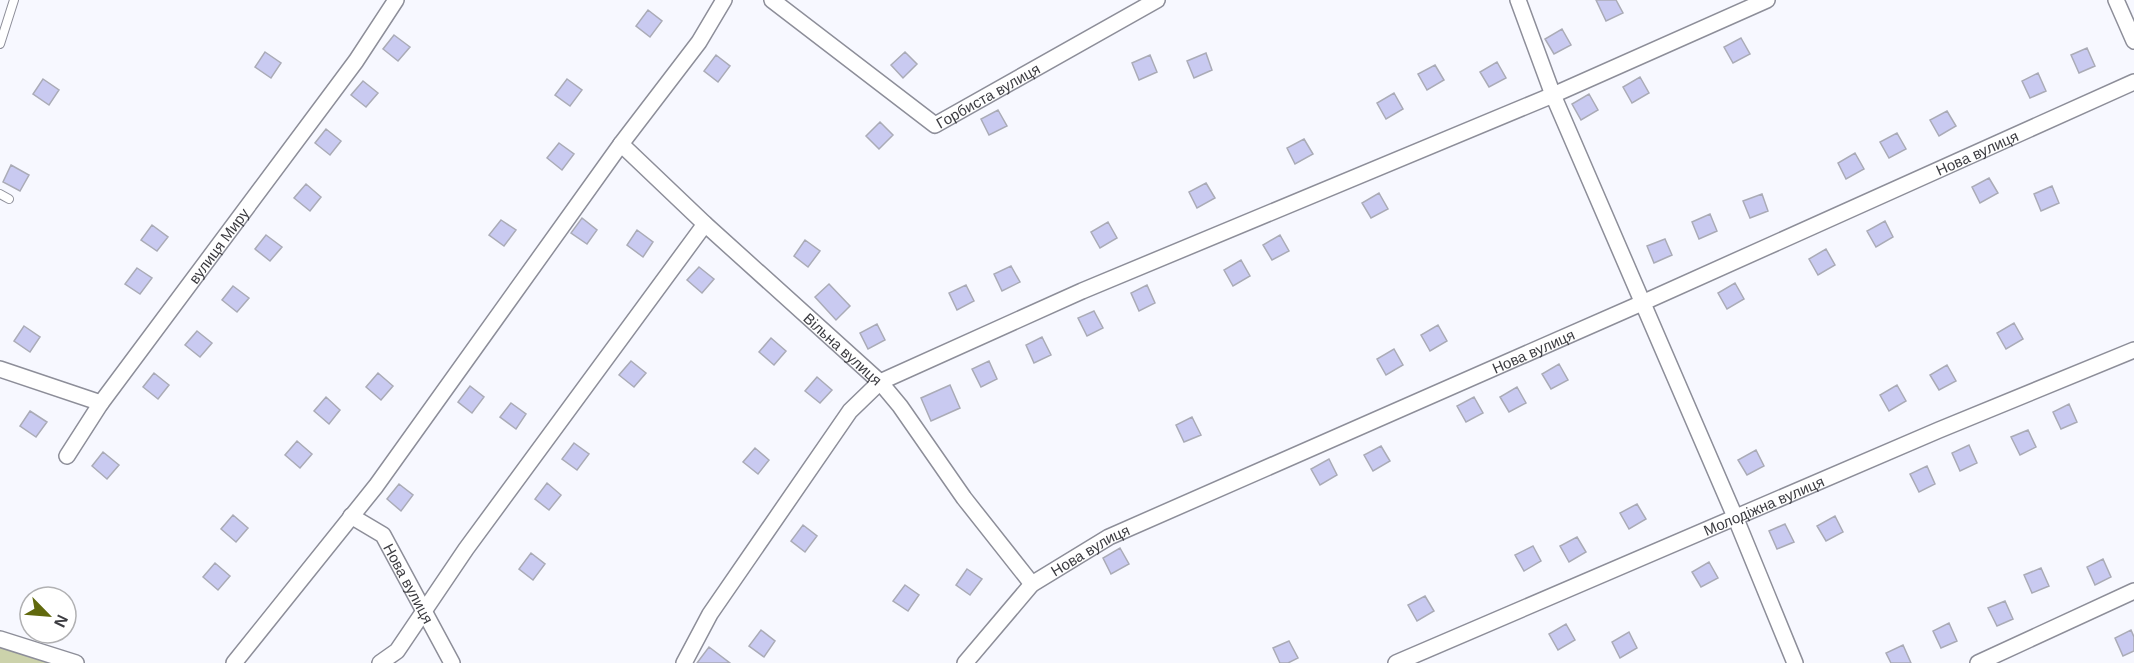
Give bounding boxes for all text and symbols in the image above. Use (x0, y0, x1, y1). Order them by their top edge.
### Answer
street label: Горбиста вулиця (933, 59, 1043, 131)
street label: Нова вулиця (1933, 127, 2021, 178)
street label: вулиця Миру (185, 204, 252, 286)
street label: Вільна вулиця (800, 309, 886, 388)
street label: Нова вулиця (1489, 325, 1577, 376)
street label: Молодіжна вулиця (1701, 472, 1826, 539)
street label: Нова вулиця (1047, 521, 1132, 579)
street label: Нова вулиця (381, 540, 437, 626)
north arrow (18, 585, 78, 645)
text: N (51, 612, 71, 630)

